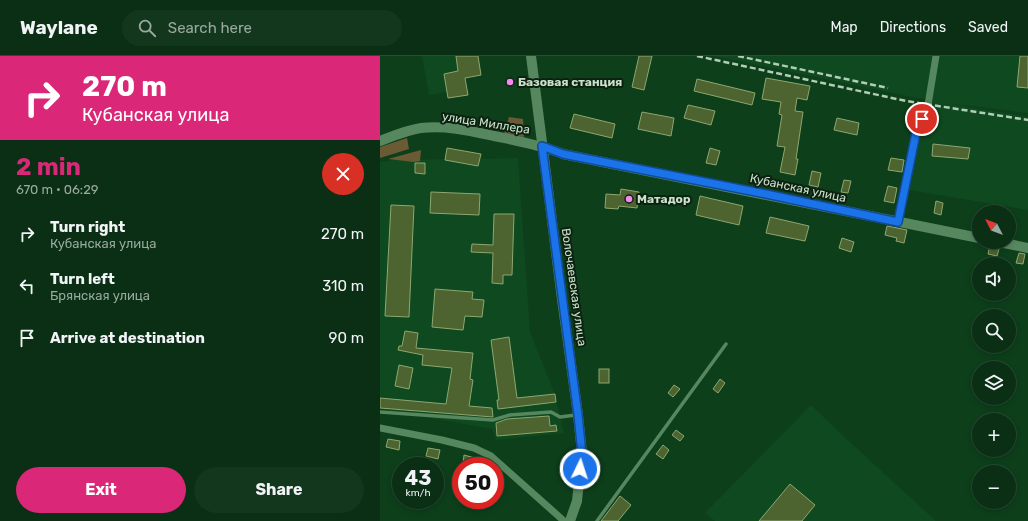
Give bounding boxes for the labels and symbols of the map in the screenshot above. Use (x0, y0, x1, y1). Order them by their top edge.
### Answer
place label: Базовая станция (518, 75, 622, 89)
marker: Базовая станция (505, 77, 515, 87)
pin (905, 102, 939, 136)
street label: улица Миллера (441, 109, 531, 137)
street label: Кубанская улица (749, 171, 847, 205)
place label: Матадор (637, 192, 691, 206)
marker: Матадор (624, 194, 634, 204)
north arrow (972, 205, 1016, 249)
street label: Волочаевская улица (559, 227, 589, 347)
position arrow (559, 448, 601, 490)
speed limit sign: 50 (452, 457, 504, 509)

